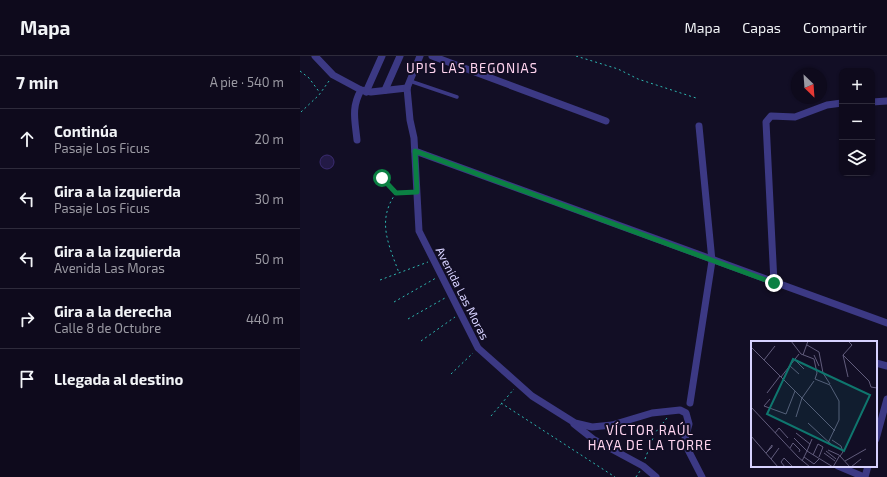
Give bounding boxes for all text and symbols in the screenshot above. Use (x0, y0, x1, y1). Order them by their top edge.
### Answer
text: Mapa (20, 16, 70, 39)
text: Mapa (685, 19, 720, 36)
text: Capas (742, 19, 781, 36)
text: Compartir (803, 19, 867, 36)
district label: UPIS LAS BEGONIAS (406, 60, 538, 76)
north arrow (791, 68, 827, 104)
map controls (839, 68, 875, 176)
button: + (839, 68, 875, 104)
text: 7 min (16, 72, 59, 92)
text: A pie · 540 m (210, 74, 284, 90)
button: − (839, 104, 875, 140)
text: Continúa (54, 122, 117, 140)
icon: ahead (16, 128, 38, 150)
text: 20 m (255, 131, 284, 147)
text: Pasaje Los Ficus (54, 140, 150, 156)
button: layers (839, 140, 875, 176)
route start (373, 169, 391, 187)
text: Gira a la izquierda (54, 182, 181, 200)
icon: left (16, 188, 38, 210)
text: 30 m (255, 191, 284, 207)
text: Pasaje Los Ficus (54, 200, 150, 216)
text: Gira a la izquierda (54, 242, 181, 260)
street label: Avenida Las Moras (434, 244, 492, 342)
icon: left (16, 248, 38, 270)
text: 50 m (255, 251, 284, 267)
text: Avenida Las Moras (54, 260, 165, 276)
route end (765, 274, 783, 292)
text: Gira a la derecha (54, 302, 172, 320)
icon: right (16, 308, 38, 330)
text: 440 m (246, 311, 284, 327)
text: Calle 8 de Octubre (54, 320, 161, 336)
inset map (751, 341, 877, 467)
icon: arrive (16, 368, 38, 390)
text: Llegada al destino (54, 370, 183, 388)
district label: VÍCTOR RAÚL HAYA DE LA TORRE (588, 421, 712, 453)

